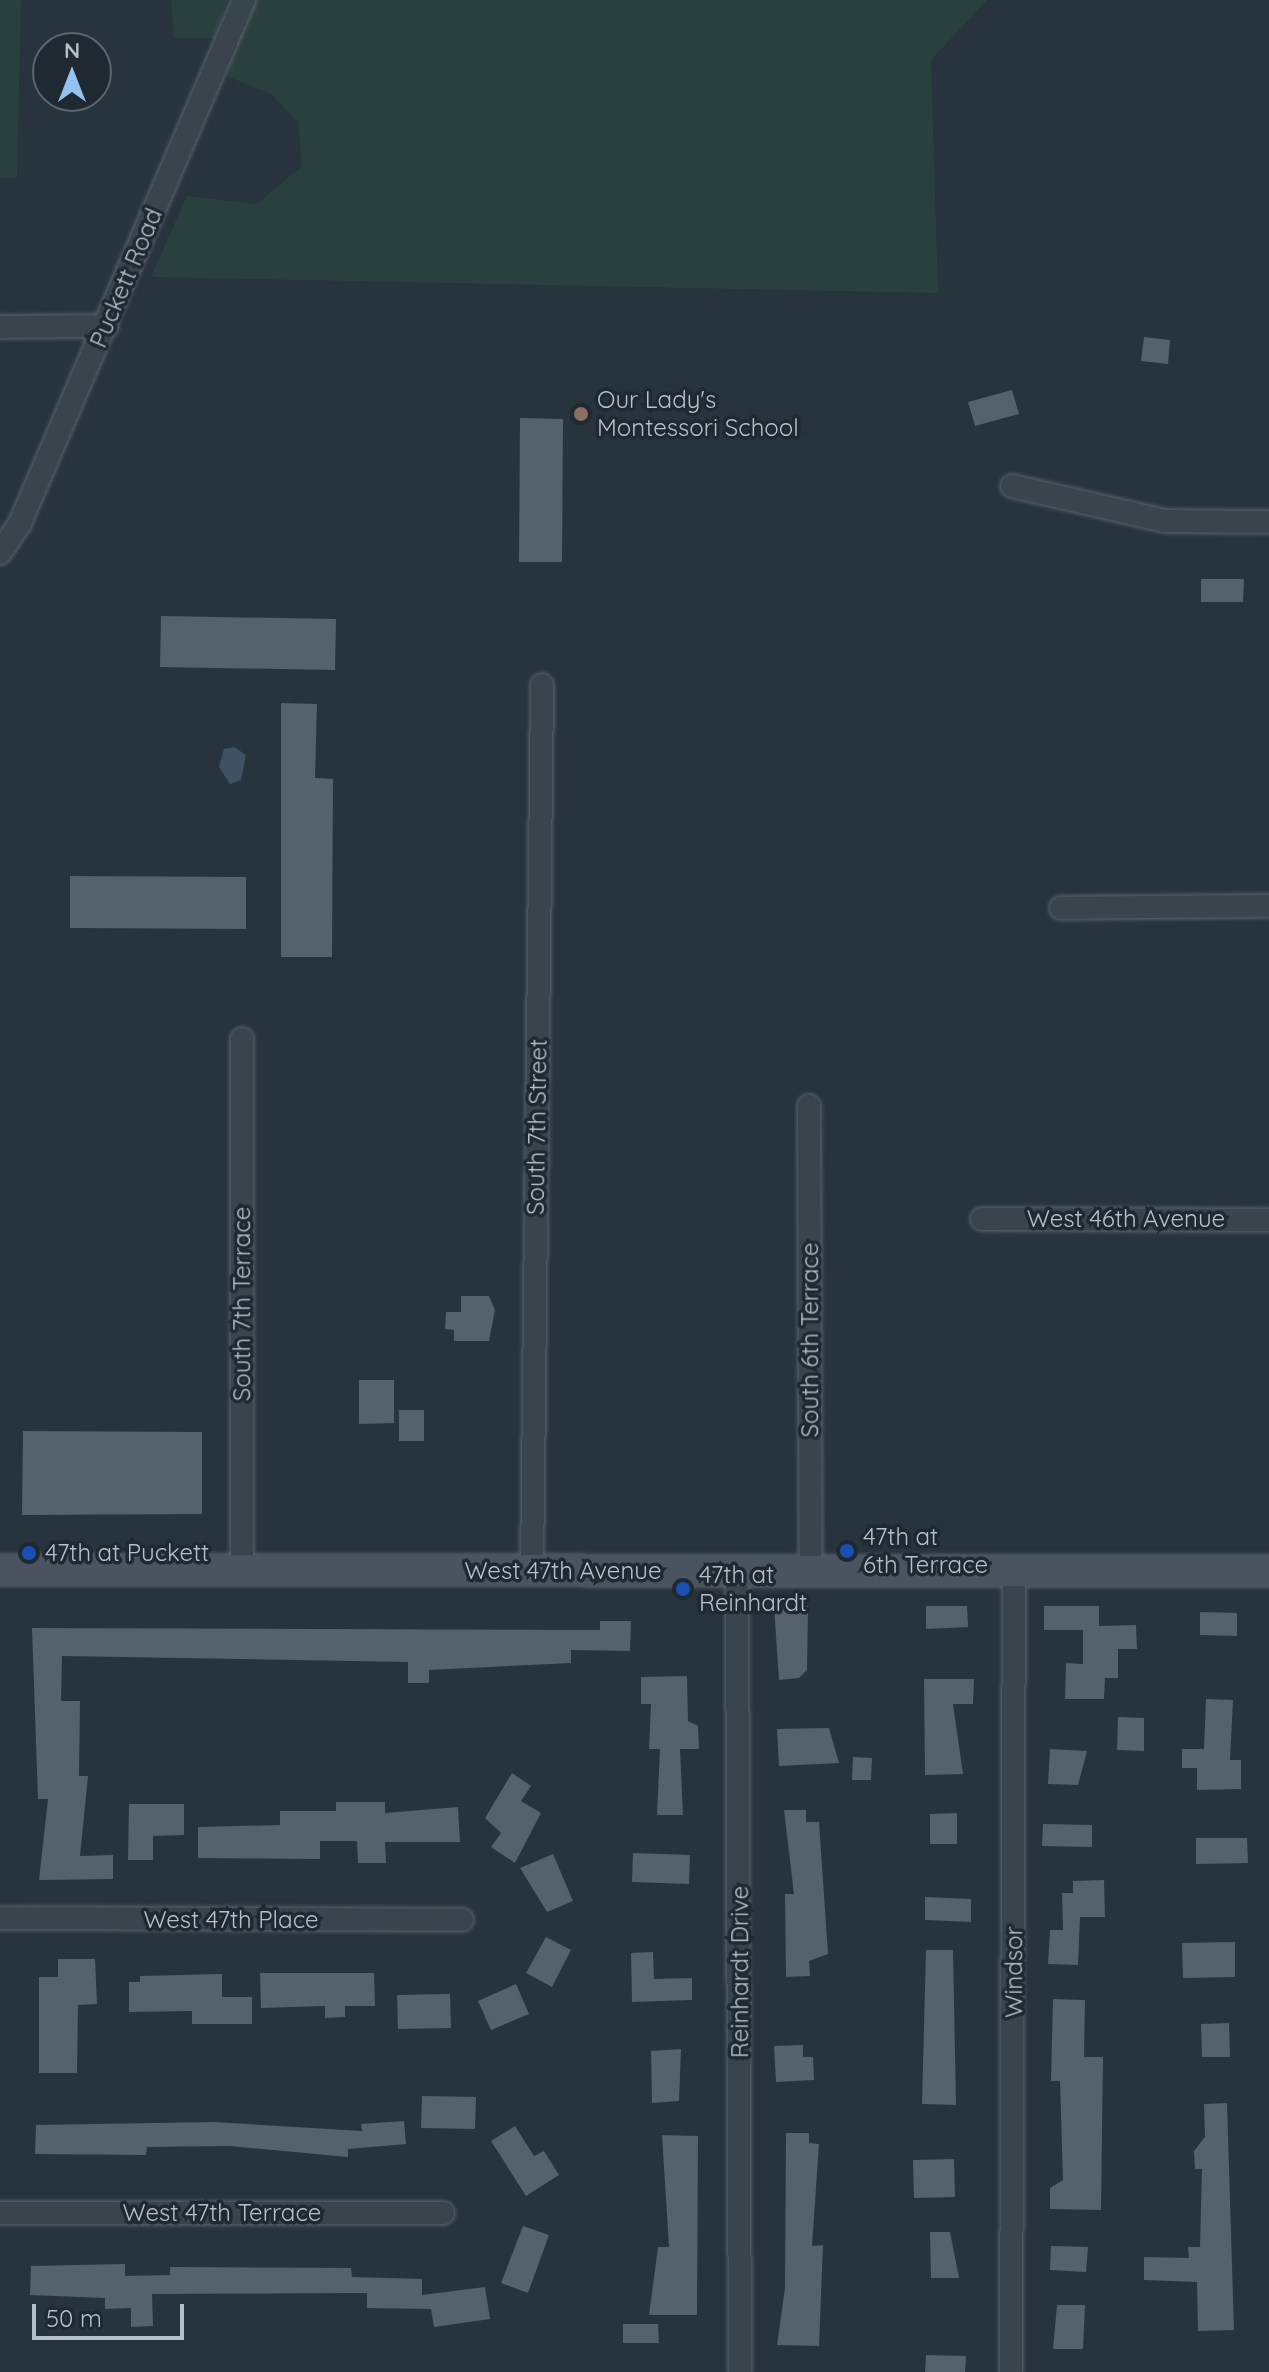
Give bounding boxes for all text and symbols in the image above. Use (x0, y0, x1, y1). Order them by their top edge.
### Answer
north arrow (32, 32, 112, 112)
text: N (64, 36, 80, 64)
street label: Puckett Road (84, 204, 168, 352)
place label: Our Lady's Montessori School (597, 386, 799, 442)
marker: Our Lady's Montessori School (572, 405, 590, 423)
street label: South 7th Street (521, 1039, 553, 1215)
street label: West 46th Avenue (1027, 1205, 1225, 1233)
street label: South 7th Terrace (228, 1207, 256, 1401)
street label: South 6th Terrace (796, 1242, 824, 1438)
place label: 47th at 6th Terrace (863, 1523, 988, 1579)
place label: 47th at Puckett (45, 1539, 209, 1567)
marker: 47th at 6th Terrace (838, 1542, 856, 1560)
marker: 47th at Puckett (20, 1544, 38, 1562)
street label: West 47th Avenue (465, 1557, 661, 1585)
place label: 47th at Reinhardt (699, 1561, 807, 1617)
marker: 47th at Reinhardt (674, 1580, 692, 1598)
street label: Reinhardt Drive (726, 1886, 754, 2058)
street label: West 47th Place (143, 1906, 319, 1934)
street label: Windsor (1000, 1926, 1028, 2018)
street label: West 47th Terrace (123, 2199, 321, 2227)
scale bar (36, 2288, 188, 2338)
text: 50 m (46, 2303, 102, 2333)

